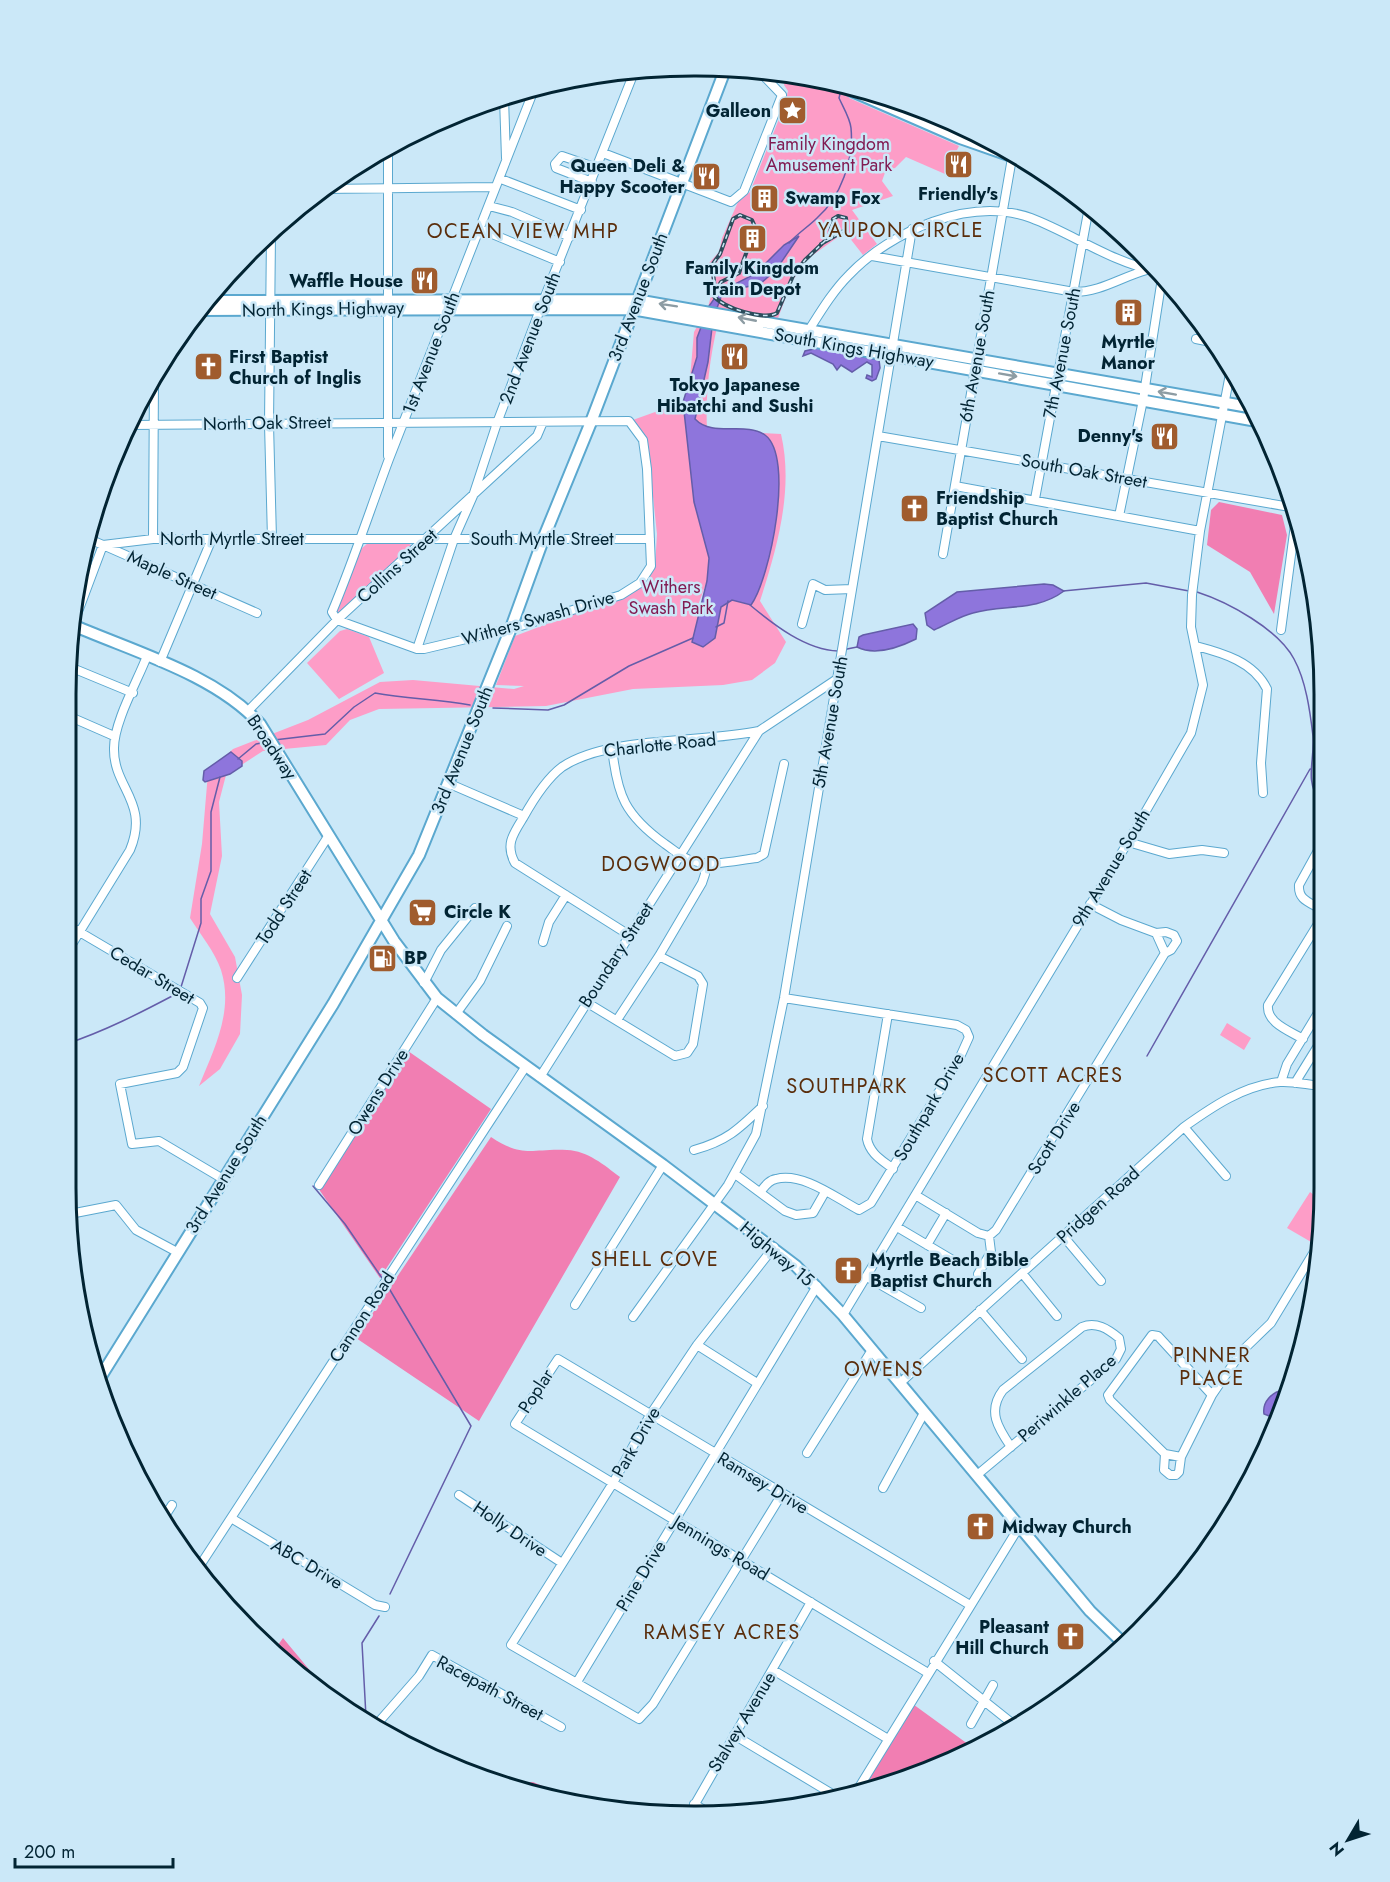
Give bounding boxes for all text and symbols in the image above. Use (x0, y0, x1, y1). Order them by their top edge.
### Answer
place icon: Galleon (776, 95, 808, 127)
place label: Galleon (706, 98, 771, 124)
park label: Family Kingdom Amusement Park (766, 131, 892, 178)
restaurant icon: Friendly's (942, 149, 974, 181)
place label: Queen Deli & Happy Scooter (560, 153, 686, 200)
restaurant icon: Queen Deli & Happy Scooter (690, 160, 722, 192)
place label: Friendly's (918, 181, 998, 207)
building icon: Swamp Fox (748, 182, 780, 214)
place label: Swamp Fox (785, 185, 881, 211)
district label: YAUPON CIRCLE (818, 216, 984, 245)
district label: OCEAN VIEW MHP (427, 217, 619, 246)
building icon: Family Kingdom Train Depot (736, 223, 768, 255)
street label: 3rd Avenue South (601, 229, 675, 365)
place label: Family Kingdom Train Depot (685, 255, 819, 302)
restaurant icon: Waffle House (408, 265, 440, 297)
place label: Waffle House (289, 268, 403, 294)
street label: 2nd Avenue South (493, 268, 567, 408)
street label: 7th Avenue South (1037, 285, 1087, 421)
street label: 1st Avenue South (396, 288, 466, 418)
street label: 6th Avenue South (953, 288, 1001, 424)
street label: North Kings Highway (242, 295, 404, 323)
building icon: Myrtle Manor (1112, 297, 1144, 329)
one-way arrow (658, 299, 678, 310)
one-way arrow (738, 313, 758, 324)
street label: South Kings Highway (772, 321, 936, 375)
place label: Myrtle Manor (1101, 329, 1156, 376)
restaurant icon: Tokyo Japanese Hibatchi and Sushi (719, 340, 751, 372)
place label: First Baptist Church of Inglis (229, 344, 361, 391)
church icon: First Baptist Church of Inglis (192, 351, 224, 383)
one-way arrow (998, 370, 1017, 381)
place label: Tokyo Japanese Hibatchi and Sushi (657, 372, 813, 419)
one-way arrow (1157, 387, 1177, 398)
street label: North Oak Street (203, 409, 332, 437)
restaurant icon: Denny's (1148, 420, 1180, 452)
place label: Denny's (1078, 423, 1143, 449)
street label: South Oak Street (1019, 447, 1150, 495)
place label: Friendship Baptist Church (936, 485, 1058, 532)
church icon: Friendship Baptist Church (899, 492, 931, 524)
street label: Collins Street (351, 522, 443, 609)
street label: North Myrtle Street (160, 526, 305, 552)
street label: South Myrtle Street (470, 526, 614, 552)
street label: Maple Street (123, 544, 221, 607)
park label: Withers Swash Park (629, 574, 714, 621)
street label: Withers Swash Drive (459, 584, 617, 652)
street label: 5th Avenue South (806, 654, 854, 790)
street label: 3rd Avenue South (424, 682, 500, 818)
street label: Broadway (241, 709, 303, 785)
street label: Charlotte Road (603, 726, 717, 764)
street label: 9th Avenue South (1065, 804, 1157, 932)
district label: DOGWOOD (601, 850, 721, 879)
street label: Todd Street (250, 864, 318, 950)
supermarket icon: Circle K (407, 896, 439, 928)
street label: Boundary Street (572, 897, 660, 1013)
place label: Circle K (444, 899, 511, 925)
street label: Cedar Street (105, 939, 200, 1011)
fuel station icon: BP (367, 942, 399, 974)
place label: BP (404, 945, 427, 971)
street label: Owens Drive (341, 1044, 415, 1140)
street label: Southpark Drive (887, 1048, 971, 1166)
district label: SCOTT ACRES (982, 1061, 1124, 1090)
district label: SOUTHPARK (786, 1072, 908, 1101)
street label: Scott Drive (1021, 1096, 1087, 1180)
street label: 3rd Avenue South (179, 1109, 273, 1239)
street label: Pridgen Road (1051, 1161, 1145, 1249)
street label: Highway 15 (734, 1215, 820, 1293)
district label: SHELL COVE (591, 1245, 719, 1274)
place label: Myrtle Beach Bible Baptist Church (870, 1247, 1029, 1294)
church icon: Myrtle Beach Bible Baptist Church (833, 1254, 865, 1286)
street label: Cannon Road (323, 1267, 401, 1367)
district label: PINNER PLACE (1173, 1341, 1251, 1393)
street label: Periwinkle Place (1012, 1348, 1122, 1448)
district label: OWENS (844, 1355, 924, 1384)
street label: Poplar (512, 1363, 561, 1418)
street label: Park Drive (605, 1402, 667, 1482)
street label: Ramsey Drive (712, 1445, 814, 1521)
street label: Holly Drive (468, 1495, 552, 1563)
street label: Jennings Road (666, 1508, 774, 1587)
church icon: Midway Church (965, 1511, 997, 1543)
place label: Midway Church (1002, 1514, 1132, 1540)
street label: ABC Drive (266, 1532, 348, 1596)
street label: Pine Drive (610, 1536, 672, 1616)
place label: Pleasant Hill Church (955, 1614, 1049, 1661)
district label: RAMSEY ACRES (643, 1618, 801, 1647)
church icon: Pleasant Hill Church (1054, 1621, 1086, 1653)
street label: Racepath Street (432, 1649, 549, 1727)
street label: Stalvey Avenue (702, 1667, 782, 1777)
north arrow (1318, 1810, 1378, 1870)
scale bar (15, 1831, 172, 1869)
text: N (1324, 1837, 1350, 1861)
text: 200 m (24, 1839, 75, 1865)

